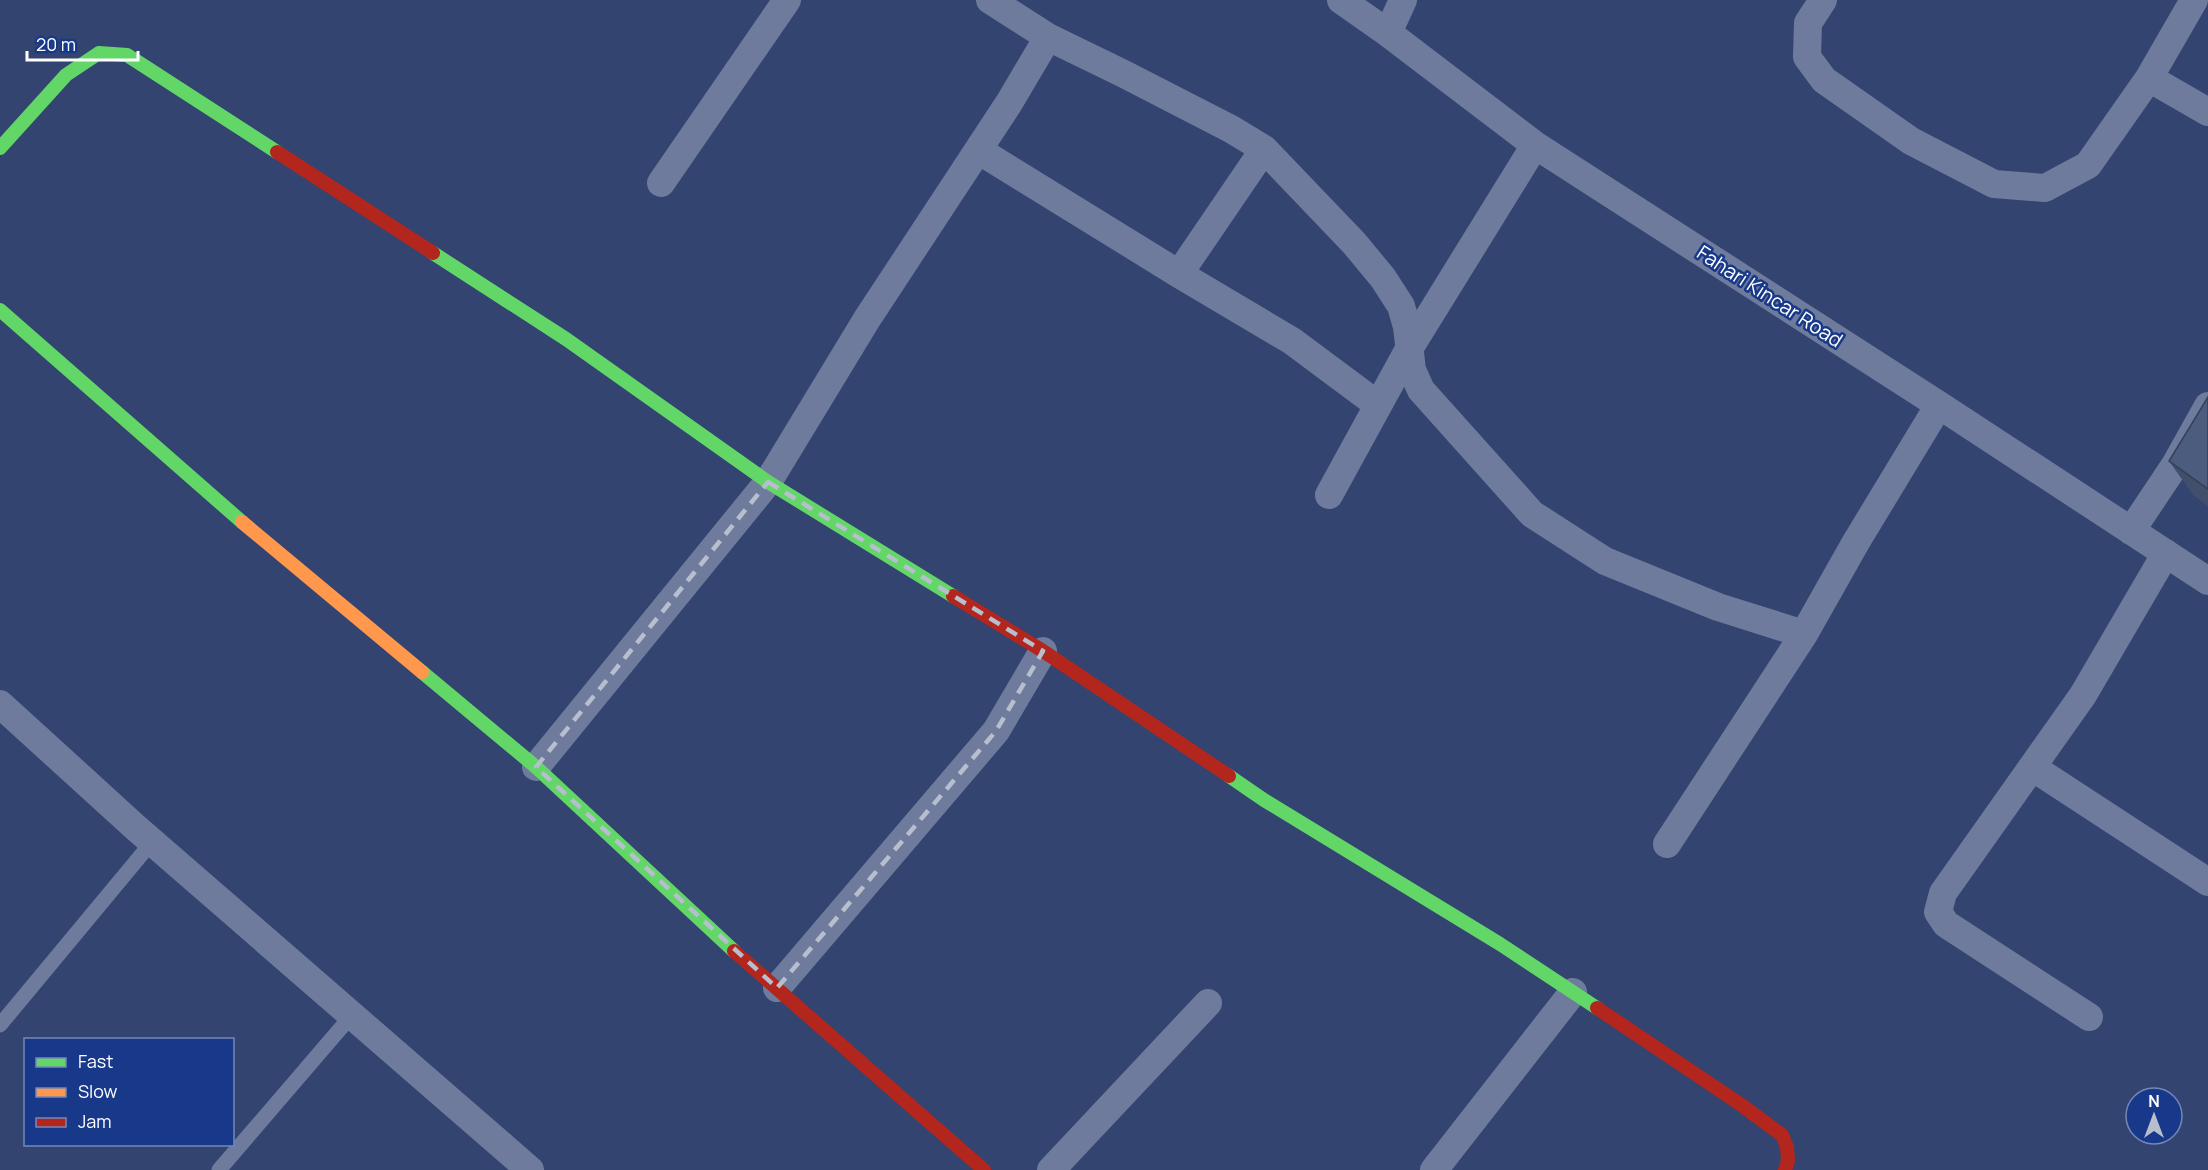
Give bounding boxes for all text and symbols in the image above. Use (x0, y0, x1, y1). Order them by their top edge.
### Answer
scale bar (27, 24, 138, 62)
text: 20 m (36, 32, 76, 56)
street label: Fahari Kincar Road (1692, 239, 1848, 353)
legend (24, 1038, 234, 1146)
text: Fast (78, 1049, 113, 1073)
text: Slow (78, 1079, 118, 1103)
north arrow (2124, 1086, 2184, 1146)
text: N (2148, 1090, 2160, 1112)
text: Jam (78, 1109, 112, 1133)

